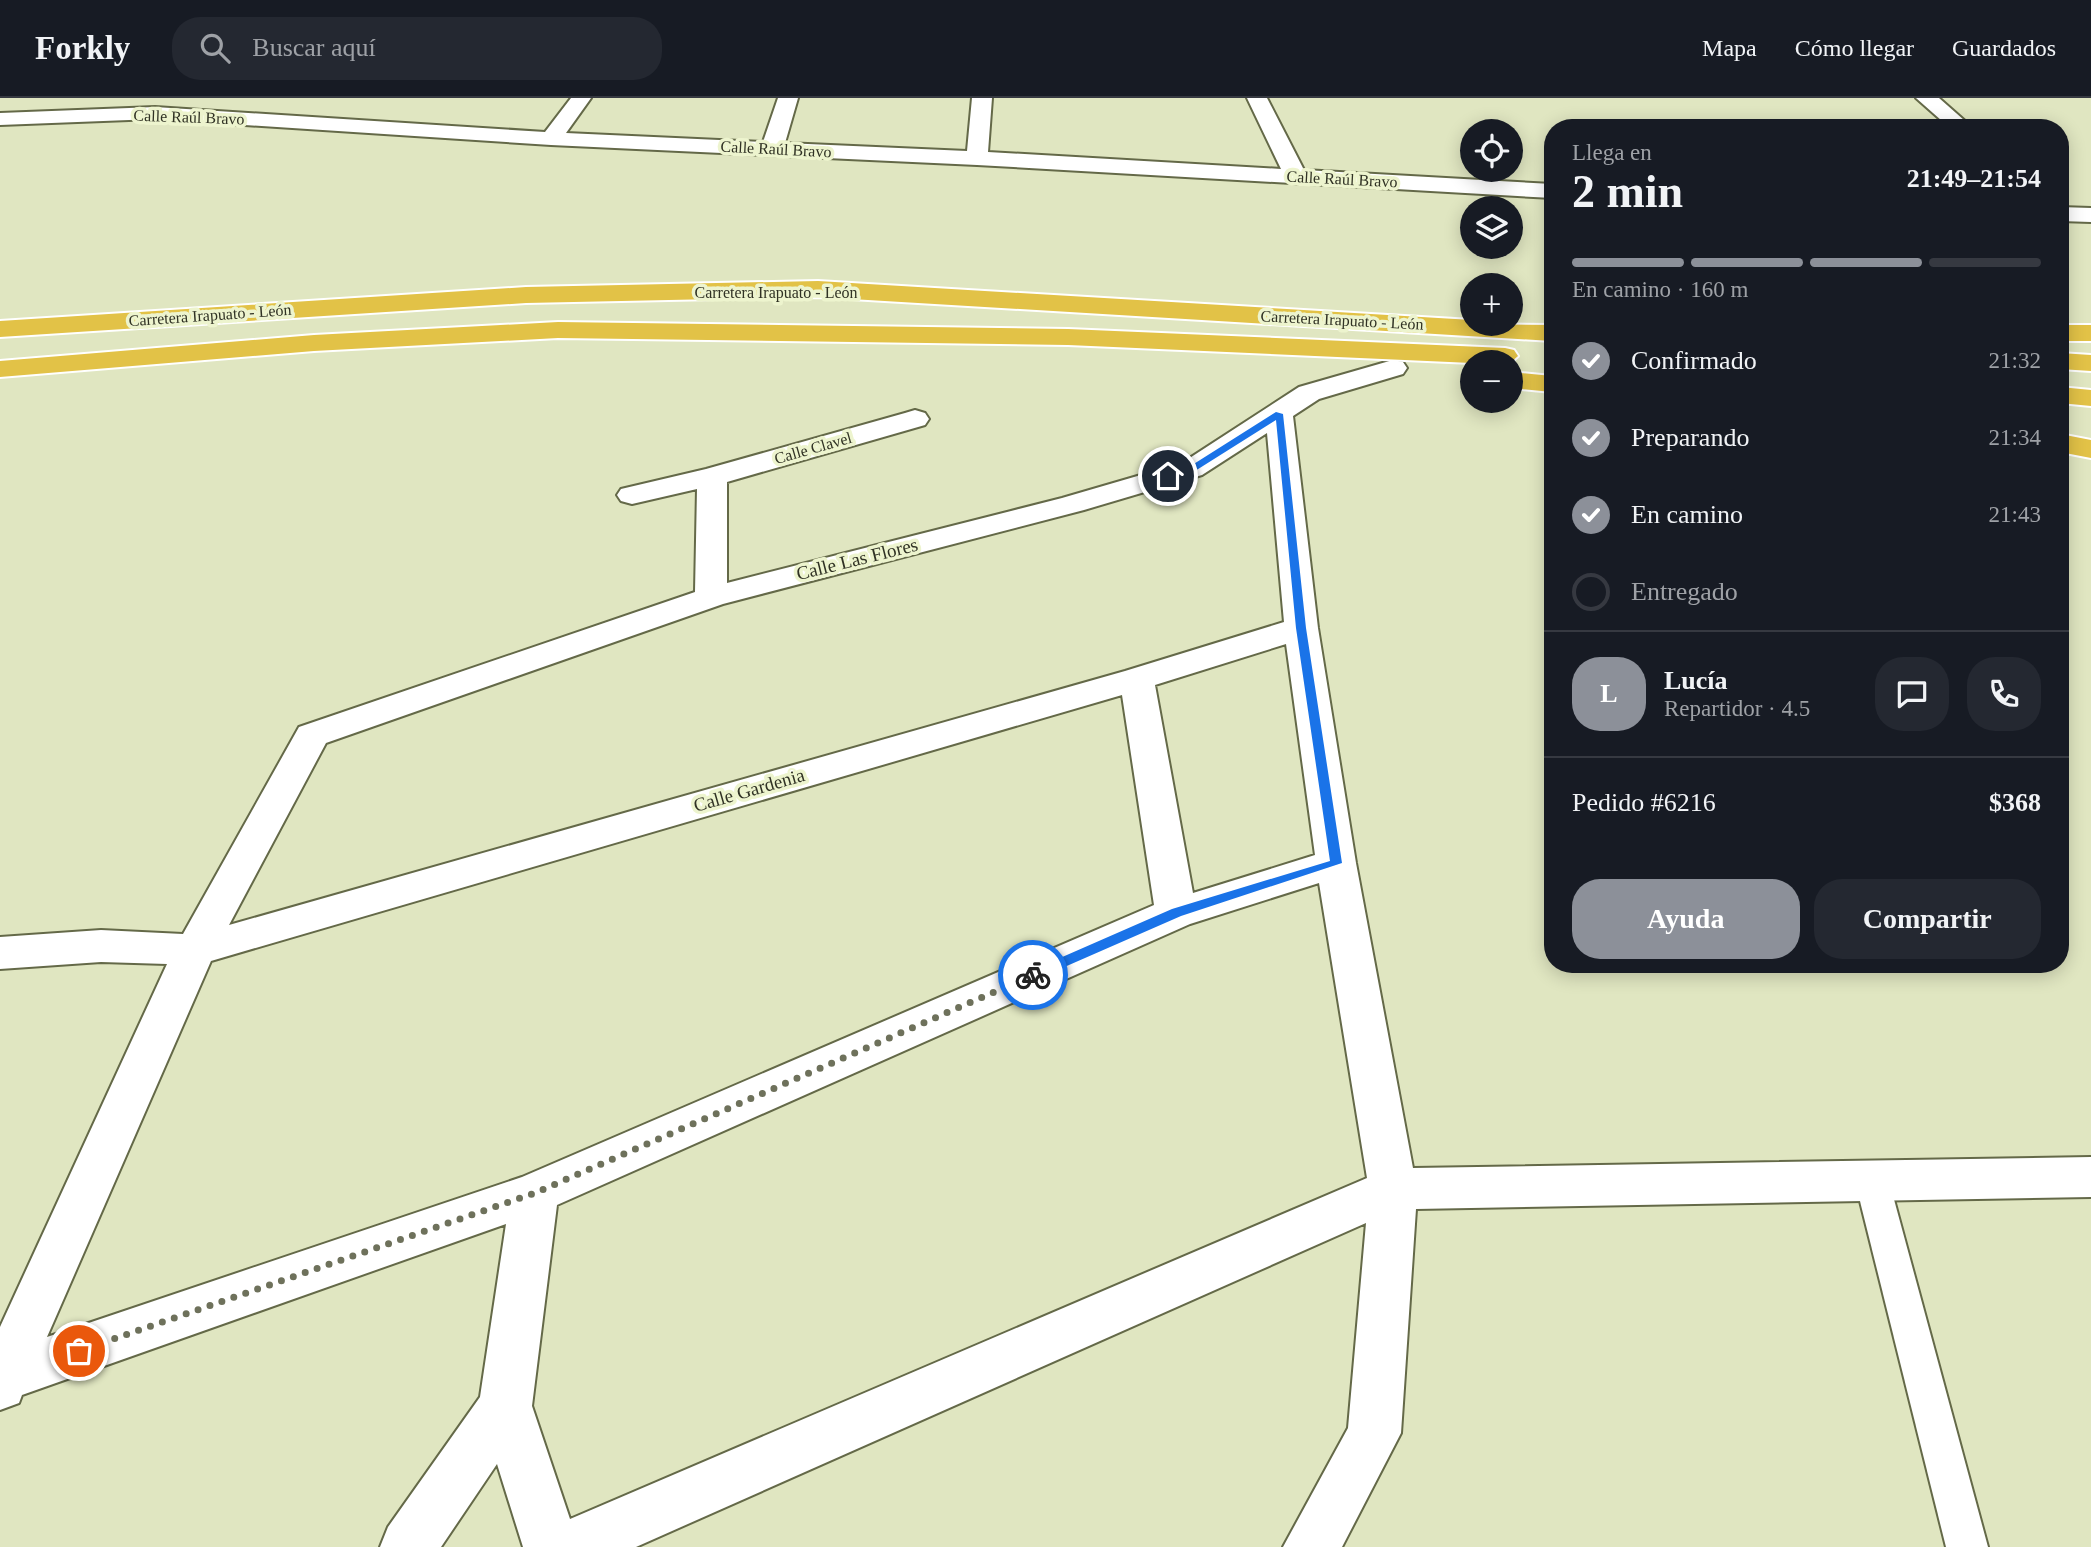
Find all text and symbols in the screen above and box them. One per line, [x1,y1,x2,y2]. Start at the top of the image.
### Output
search box [172,17,662,80]
icon: search [196,29,234,67]
text: Forkly [35,30,130,66]
text: Buscar aquí [252,33,376,62]
text: Mapa [1702,35,1757,61]
text: Cómo llegar [1795,35,1914,61]
text: Guardados [1952,35,2056,61]
street label: Calle Raúl Bravo [133,107,245,127]
map controls [1460,119,1523,413]
button: locate [1460,119,1523,182]
street label: Calle Raúl Bravo [720,138,832,160]
text: Llega en [1572,140,1652,165]
text: 21:49–21:54 [1907,164,2041,193]
text: 2 min [1572,166,1683,217]
street label: Calle Raúl Bravo [1286,168,1398,190]
button: layers [1460,196,1523,259]
button: + [1460,273,1523,336]
text: En camino · 160 m [1572,277,1748,302]
street label: Carretera Irapuato - León [694,284,858,302]
street label: Carretera Irapuato - León [128,301,292,330]
street label: Carretera Irapuato - León [1260,307,1424,334]
icon: check [1572,342,1610,380]
text: Confirmado [1631,346,1757,375]
text: 21:32 [1989,348,2041,373]
button: − [1460,350,1523,413]
icon: check [1572,419,1610,457]
text: Preparando [1631,423,1749,452]
text: 21:34 [1989,425,2041,450]
street label: Calle Clavel [772,429,854,467]
pin [1138,446,1198,506]
icon: home [1149,457,1187,495]
icon: check [1572,496,1610,534]
text: En camino [1631,500,1743,529]
text: 21:43 [1989,502,2041,527]
street label: Calle Las Flores [794,534,920,584]
text: Entregado [1631,577,1738,606]
button: chat [1875,657,1949,731]
button: phone [1967,657,2041,731]
text: Lucía [1664,666,1728,695]
text: L [1600,679,1618,708]
text: Repartidor · 4.5 [1664,696,1810,721]
street label: Calle Gardenia [691,764,807,816]
text: Pedido #6216 [1572,788,1716,817]
text: $368 [1989,788,2041,817]
button: Ayuda [1572,879,1800,959]
button: Compartir [1814,879,2041,959]
courier [998,940,1068,1010]
icon: bike [1014,956,1052,994]
pin [49,1321,109,1381]
icon: bag [60,1332,98,1370]

